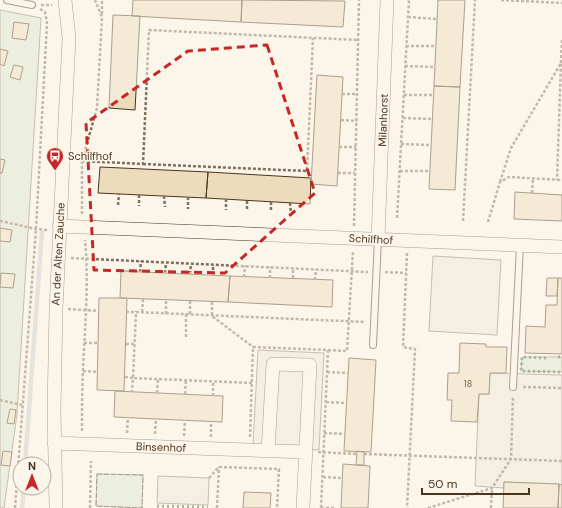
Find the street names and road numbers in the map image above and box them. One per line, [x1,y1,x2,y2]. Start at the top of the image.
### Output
street label: Milanhorst [375,93,391,147]
street label: An der Alten Zauche [48,202,68,306]
street label: Schilfhof [348,231,394,247]
street label: Binsenhof [136,439,187,455]

